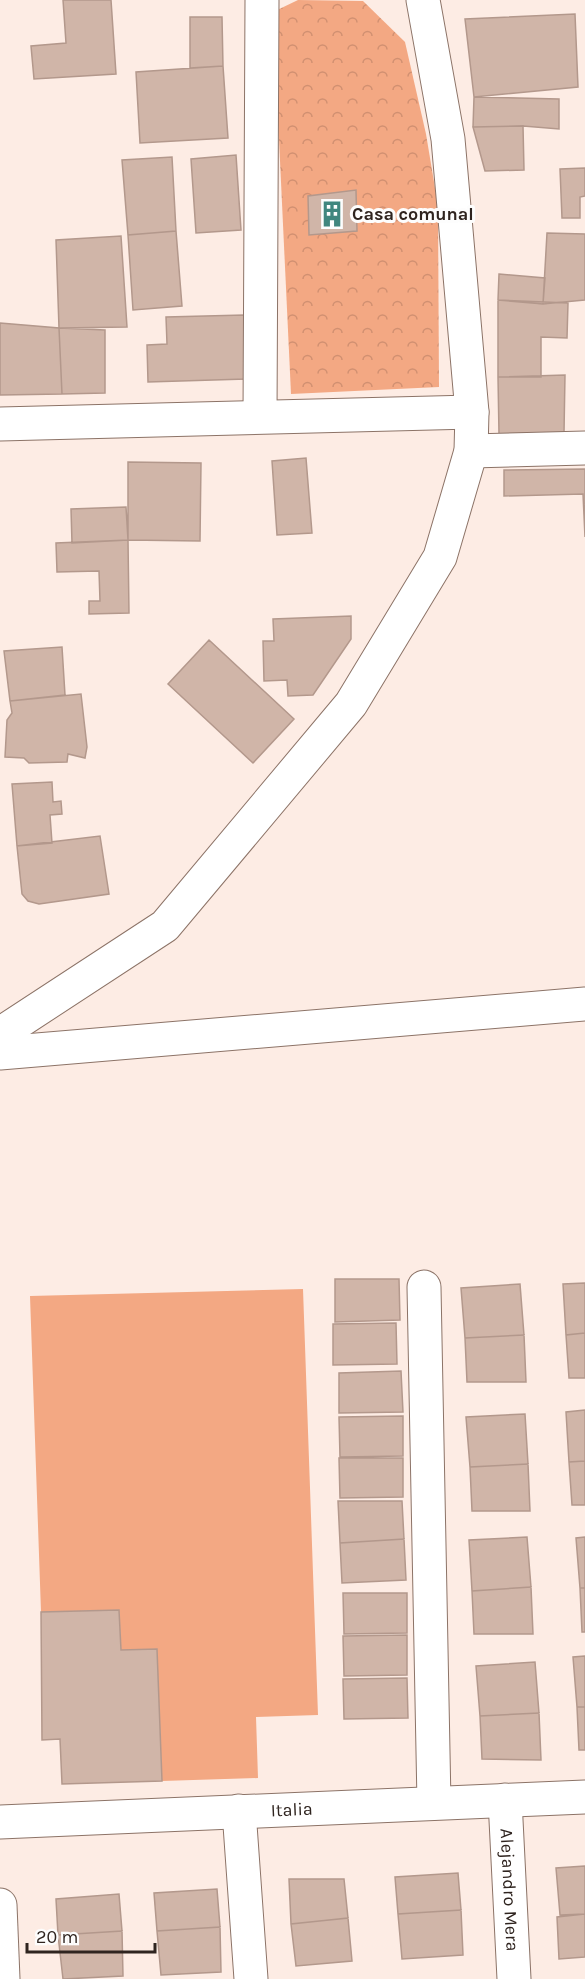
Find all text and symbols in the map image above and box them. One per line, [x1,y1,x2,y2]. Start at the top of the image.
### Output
building icon: Casa comunal [317,199,347,229]
place label: Casa comunal [352,203,474,225]
street label: Italia [270,1798,313,1821]
street label: Alejandro Mera [495,1828,524,1952]
scale bar [27,1916,154,1954]
text: 20 m [36,1926,78,1948]

